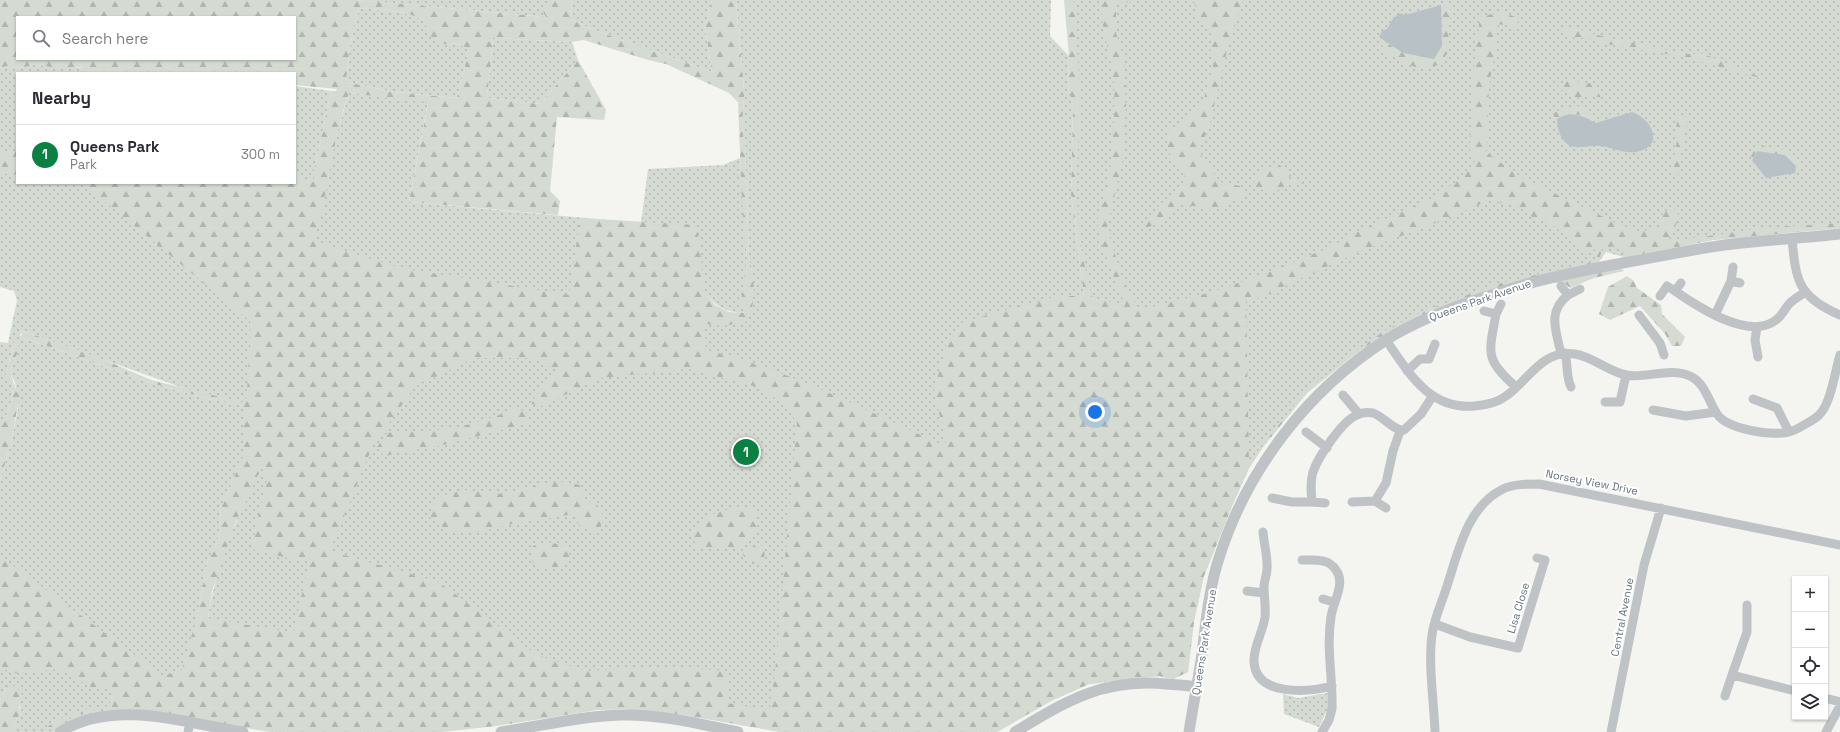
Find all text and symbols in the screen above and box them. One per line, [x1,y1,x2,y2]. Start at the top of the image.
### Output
search box [16,16,296,60]
icon: search [30,27,52,49]
text: Search here [62,29,148,48]
text: Nearby [32,87,91,109]
text: Queens Park [70,137,160,156]
text: 1 [42,146,48,163]
text: 300 m [241,146,280,163]
text: Park [70,156,97,173]
street label: Queens Park Avenue [1427,276,1533,324]
your location [1085,402,1105,422]
pin: 1 [733,437,759,467]
street label: Norsey View Drive [1545,466,1639,498]
map controls [1792,576,1828,720]
button: + [1792,576,1828,612]
street label: Central Avenue [1608,577,1636,657]
street label: Lisa Close [1504,581,1532,635]
street label: Queens Park Avenue [1189,588,1219,696]
button: − [1792,612,1828,648]
button: locate [1792,648,1828,684]
button: layers [1792,684,1828,720]

